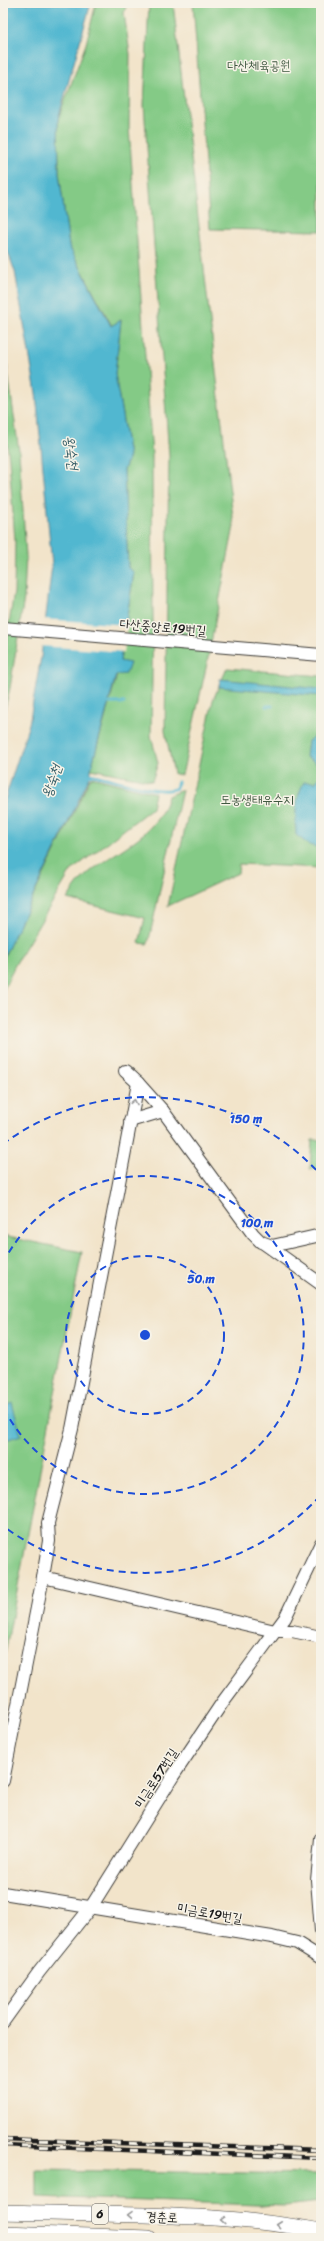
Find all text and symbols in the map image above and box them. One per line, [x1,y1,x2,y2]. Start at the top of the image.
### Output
park label: 다산체육공원 [228,54,290,77]
water label: 왕숙천 [56,435,86,473]
street label: 다산중앙로19번길 [119,612,207,642]
water label: 왕숙천 [35,759,70,801]
park label: 도농생태유수지 [220,788,294,811]
one-way arrow [130,1099,138,1105]
text: 150 m [230,1108,263,1130]
text: 100 m [241,1212,274,1234]
text: 50 m [187,1268,215,1290]
centre of rings [138,1328,152,1342]
street label: 미금로57번길 [128,1743,184,1813]
street label: 미금로19번길 [176,1896,244,1930]
road number: 6 [92,2204,108,2224]
street label: 경춘로 [146,2205,178,2229]
one-way arrow [127,2211,133,2219]
one-way arrow [220,2216,226,2225]
one-way arrow [276,2221,283,2230]

